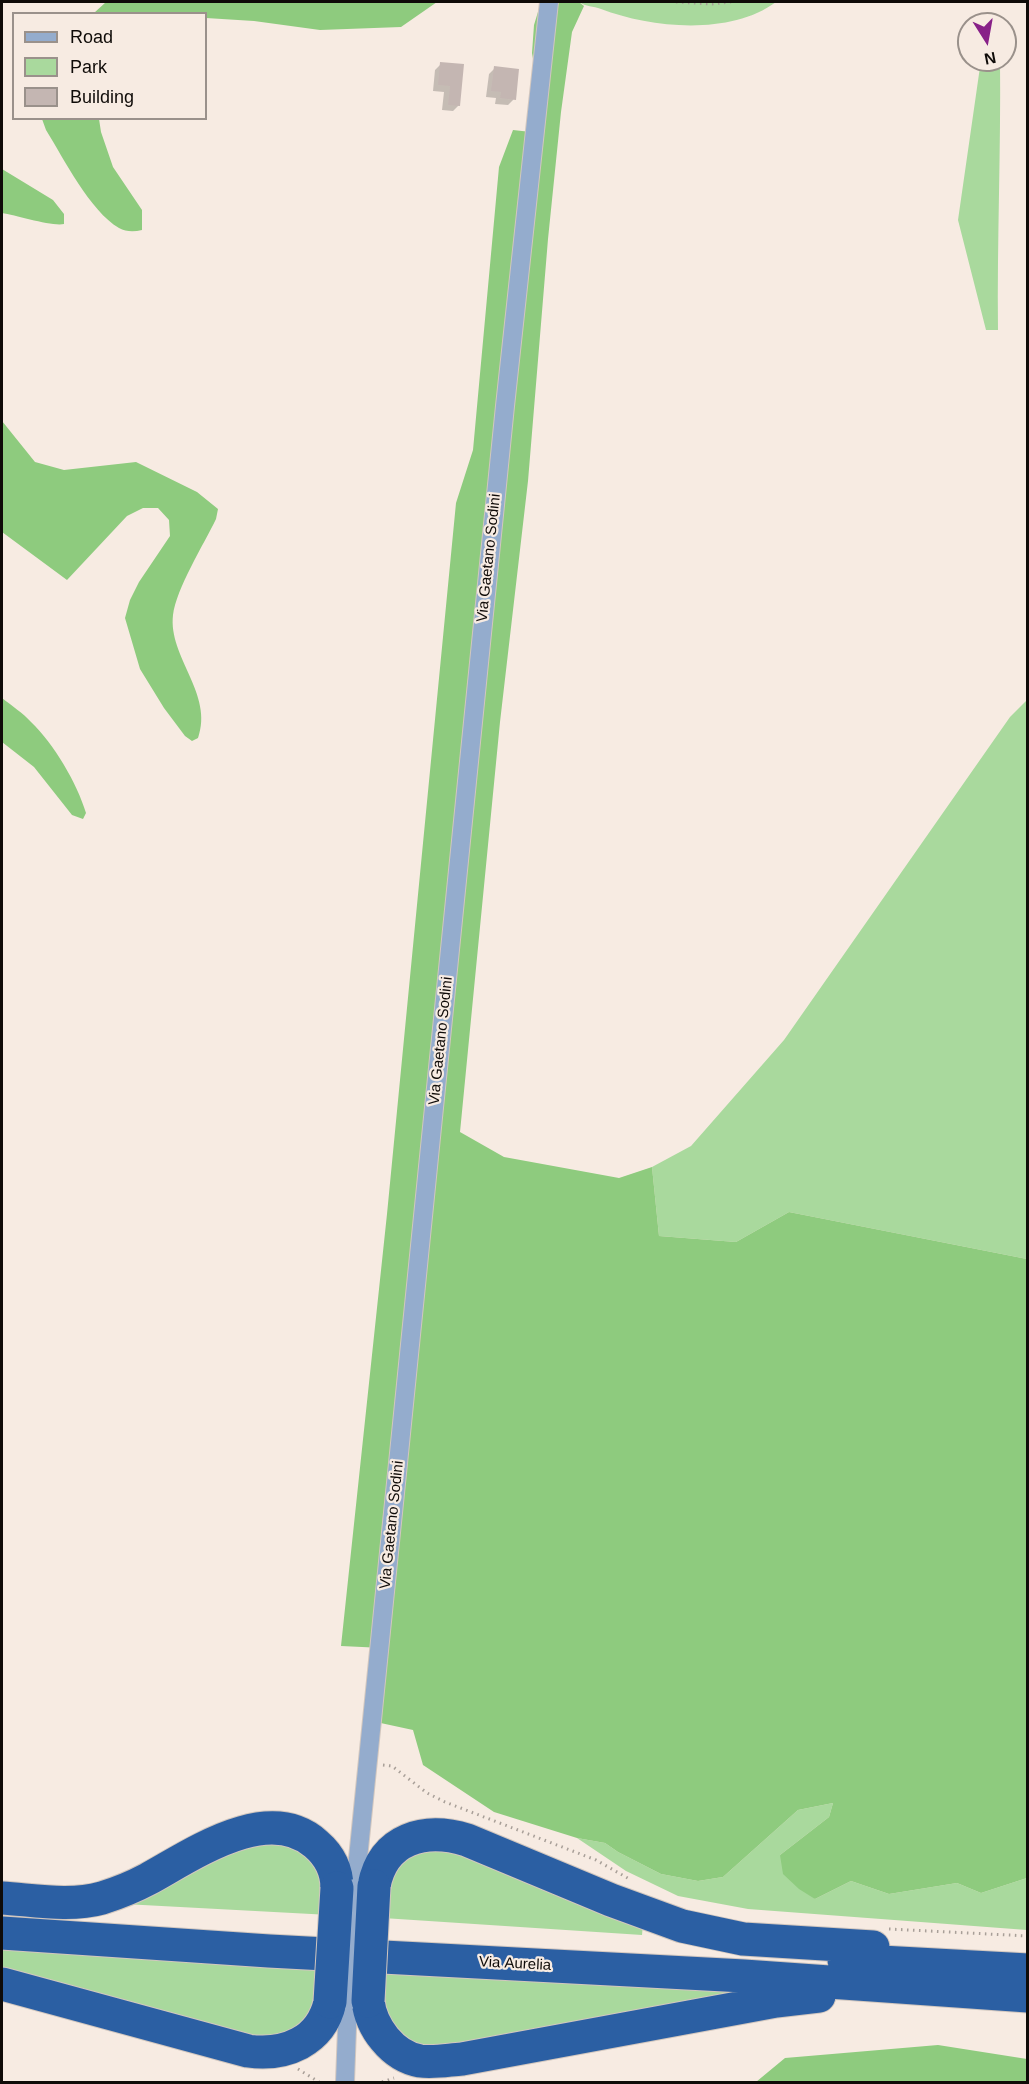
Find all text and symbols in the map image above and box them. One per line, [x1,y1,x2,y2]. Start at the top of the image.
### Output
legend [12,12,207,120]
north arrow [957,12,1017,72]
text: Road [70,27,113,47]
text: N [983,49,997,68]
text: Park [70,57,107,77]
text: Building [70,87,134,107]
street label: Via Gaetano Sodini [473,493,505,623]
street label: Via Gaetano Sodini [425,976,457,1106]
street label: Via Gaetano Sodini [376,1460,408,1590]
street label: Via Aurelia [478,1953,552,1975]

